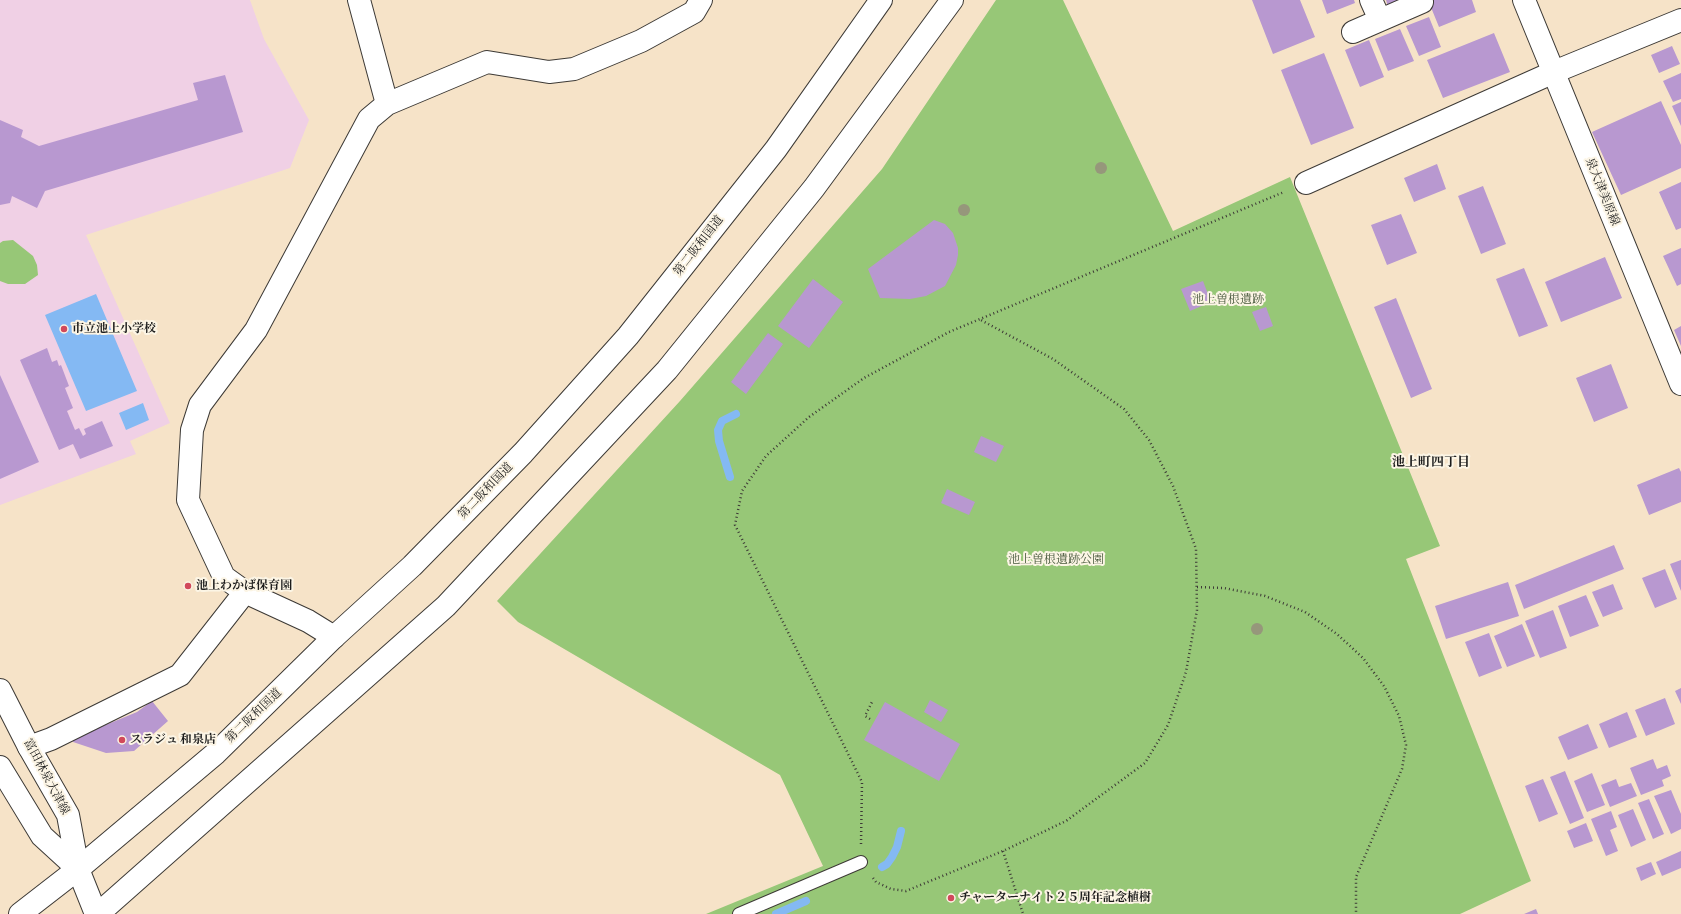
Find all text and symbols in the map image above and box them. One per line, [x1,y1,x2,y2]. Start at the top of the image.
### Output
street label: 泉大津美原線 [1582,156,1622,228]
street label: 第二阪和国道 [671,213,727,279]
park label: 池上曽根遺跡 [1192,293,1264,307]
place label: 市立池上小学校 [72,322,156,336]
marker: 市立池上小学校 [59,324,69,334]
district label: 池上町四丁目 [1392,455,1470,471]
street label: 第二阪和国道 [456,460,516,522]
park label: 池上曽根遺跡公園 [1008,553,1104,567]
place label: 池上わかば保育園 [196,579,292,593]
marker: 池上わかば保育園 [183,581,193,591]
street label: 第二阪和国道 [223,686,285,746]
place label: スラジュ 和泉店 [130,733,216,747]
marker: スラジュ 和泉店 [117,735,127,745]
street label: 富田林泉大津線 [20,737,72,817]
place label: チャーターナイト２５周年記念植樹 [959,891,1151,905]
marker: チャーターナイト２５周年記念植樹 [946,893,956,903]

